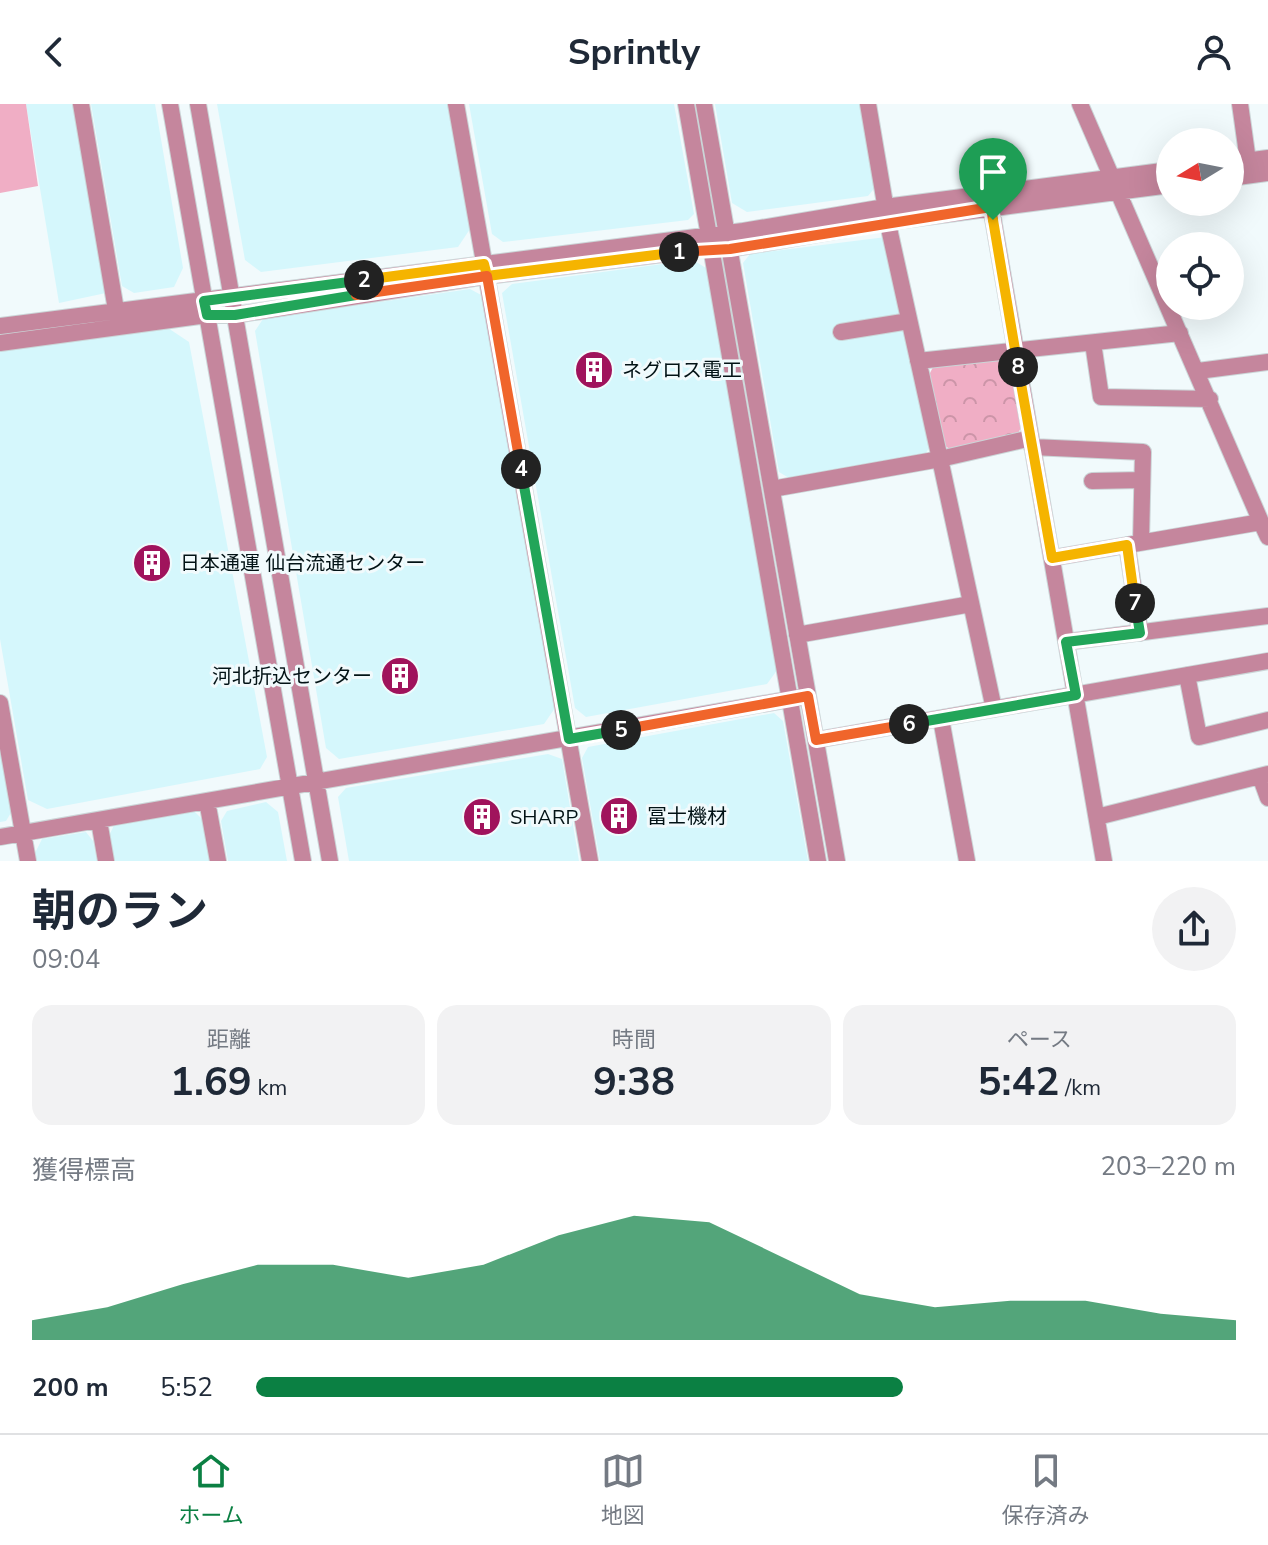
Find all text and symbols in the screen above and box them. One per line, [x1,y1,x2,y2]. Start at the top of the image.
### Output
text: Sprintly [568,28,700,77]
icon: back [32,30,76,74]
icon: person [1192,30,1236,74]
north arrow [1156,128,1244,216]
map controls [1156,128,1244,320]
pin [959,138,1027,220]
icon: arrive [971,150,1015,194]
pin: 1 [659,232,699,272]
button: locate [1156,232,1244,320]
text: 1 [672,237,686,267]
pin: 2 [344,260,384,300]
text: 2 [357,265,371,295]
pin: 8 [998,347,1038,387]
building icon: ネグロス電工 [573,349,615,391]
text: 8 [1011,352,1025,382]
place label: ネグロス電工 [622,357,742,384]
pin: 4 [501,449,541,489]
text: 4 [514,454,528,484]
building icon: 日本通運 仙台流通センター [131,542,173,584]
place label: 日本通運 仙台流通センター [180,550,425,577]
pin: 7 [1115,583,1155,623]
text: 7 [1128,588,1142,618]
building icon: 河北折込センター [379,655,421,697]
place label: 河北折込センター [212,663,372,690]
pin: 6 [889,704,929,744]
text: 6 [902,709,916,739]
pin: 5 [601,710,641,750]
text: 5 [614,715,628,745]
building icon: 冨士機材 [598,795,640,837]
building icon: SHARP [461,796,503,838]
place label: 冨士機材 [647,803,727,830]
place label: SHARP [510,804,578,831]
text: 朝のラン [32,882,208,942]
button: share [1152,887,1236,971]
text: 09:04 [32,942,100,977]
text: 距離 [207,1025,251,1055]
text: 時間 [612,1025,656,1055]
text: ペース [1007,1025,1072,1055]
text: 1.69 [170,1055,252,1109]
text: 9:38 [593,1055,675,1109]
text: 5:42 [978,1055,1059,1109]
text: km [252,1073,287,1103]
text: /km [1059,1073,1101,1103]
text: 203–220 m [1100,1149,1236,1184]
text: 獲得標高 [32,1153,136,1188]
text: 200 m [32,1370,109,1405]
text: 5:52 [160,1370,213,1405]
tab: ホーム [178,1449,244,1531]
tab: 地図 [601,1449,645,1531]
tab: 保存済み [1002,1449,1090,1531]

